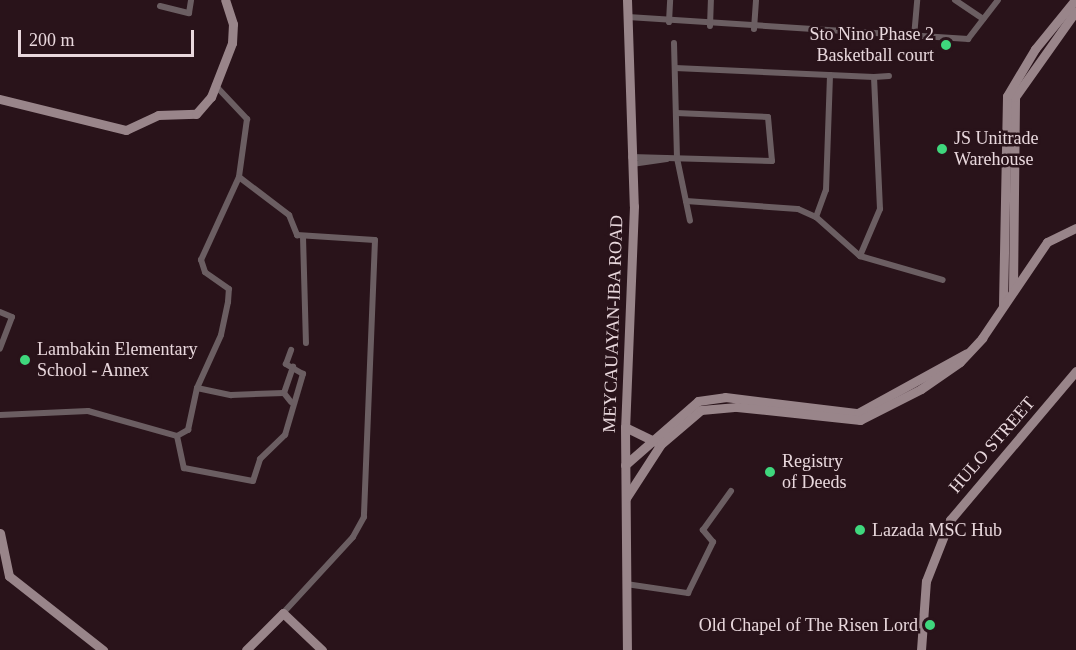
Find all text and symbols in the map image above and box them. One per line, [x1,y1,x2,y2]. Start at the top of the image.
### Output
scale bar [21,18,196,56]
place label: Sto Nino Phase 2 Basketball court [809,24,934,66]
text: 200 m [29,30,75,50]
marker: Sto Nino Phase 2 Basketball court [939,38,953,52]
place label: JS Unitrade Warehouse [954,128,1038,170]
marker: JS Unitrade Warehouse [935,142,949,156]
street label: MEYCAUAYAN-IBA ROAD [598,214,628,434]
place label: Lambakin Elementary School - Annex [37,339,197,382]
marker: Lambakin Elementary School - Annex [18,353,32,367]
street label: HULO STREET [944,392,1040,498]
place label: Registry of Deeds [782,451,846,494]
marker: Registry of Deeds [763,465,777,479]
place label: Lazada MSC Hub [872,519,1002,541]
marker: Lazada MSC Hub [853,523,867,537]
place label: Old Chapel of The Risen Lord [699,614,918,636]
marker: Old Chapel of The Risen Lord [923,618,937,632]

